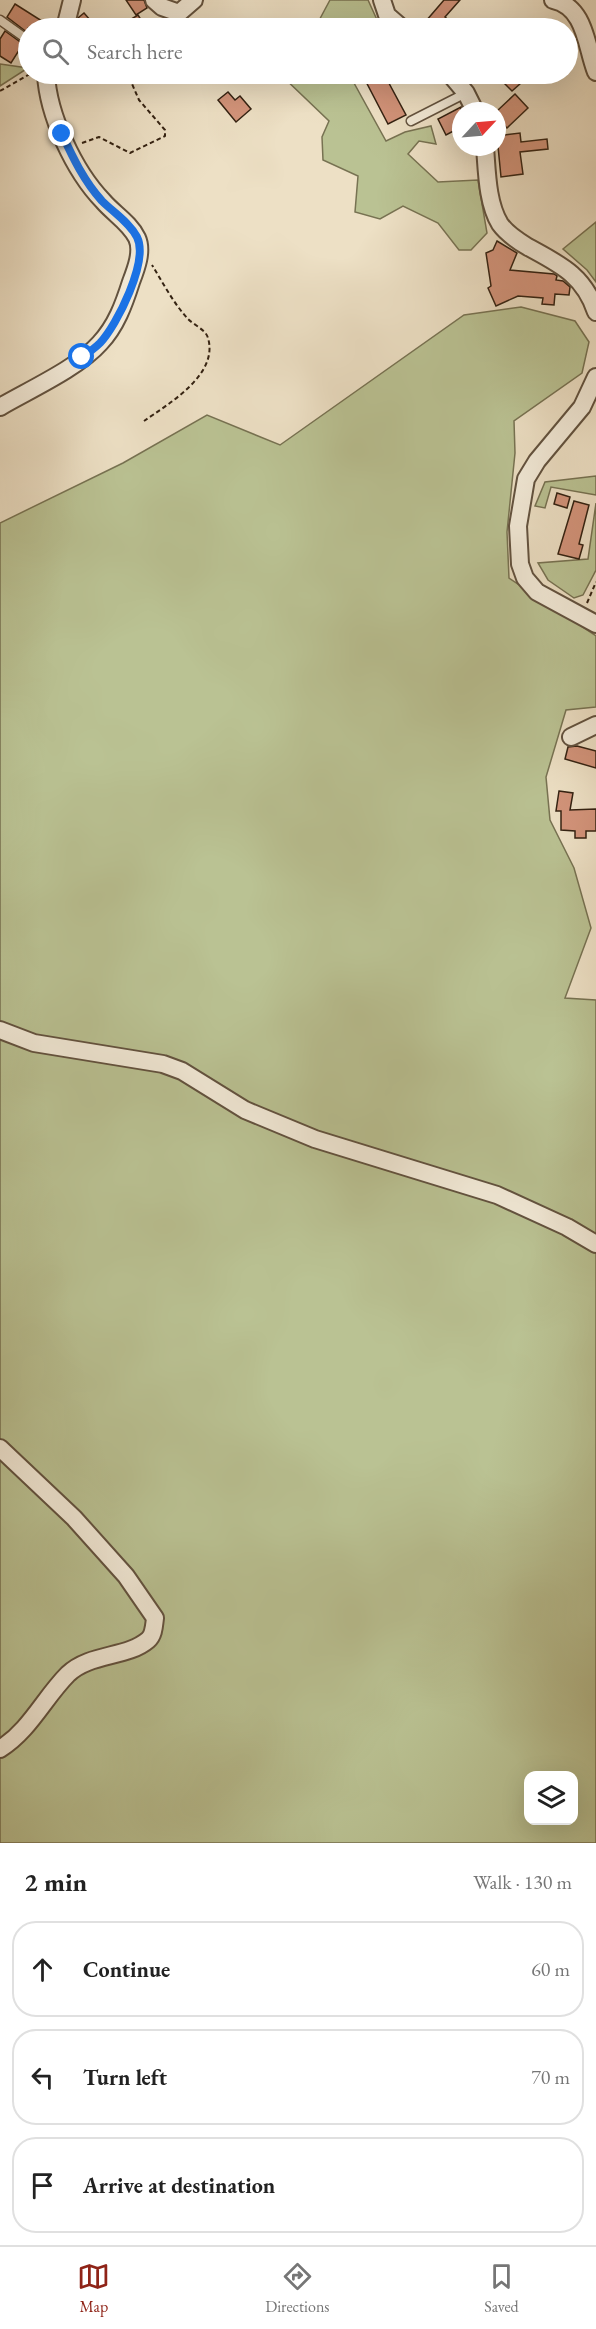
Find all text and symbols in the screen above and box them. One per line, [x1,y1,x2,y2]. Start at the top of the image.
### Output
search box [18,18,578,84]
icon: search [39,35,72,68]
text: Search here [87,37,182,66]
north arrow [452,102,506,156]
route end [48,120,74,146]
route start [68,343,94,369]
map controls [524,1771,578,1825]
button: layers [524,1771,578,1825]
text: 2 min [24,1865,87,1899]
text: Walk · 130 m [473,1869,572,1895]
icon: ahead [26,1953,59,1986]
text: Continue [83,1955,170,1984]
text: 60 m [531,1956,570,1982]
icon: left [26,2061,59,2094]
text: Turn left [83,2063,167,2092]
text: 70 m [531,2064,570,2090]
icon: arrive [26,2169,59,2202]
text: Arrive at destination [83,2171,275,2200]
tab: Map [77,2260,110,2317]
tab: Directions [265,2260,330,2317]
tab: Saved [484,2260,519,2317]

